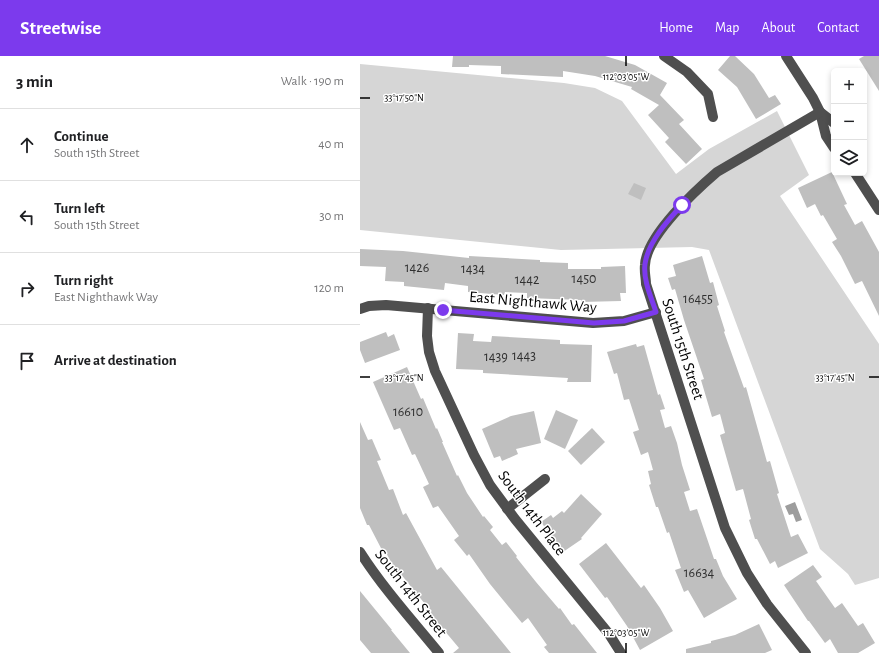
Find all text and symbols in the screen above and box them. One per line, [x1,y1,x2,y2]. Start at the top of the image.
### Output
text: Streetwise [20,19,101,38]
text: Home [659,21,693,35]
text: Map [715,21,739,35]
text: About [761,21,795,35]
text: Contact [817,21,859,35]
map controls [831,68,867,176]
button: + [831,68,867,104]
text: 112°03'05"W [603,72,649,82]
text: 3 min [16,73,53,90]
text: Walk · 190 m [281,75,344,88]
text: 33°17'50"N [384,93,424,103]
button: − [831,104,867,140]
text: Continue [54,129,109,144]
icon: ahead [16,134,38,156]
text: 40 m [318,138,344,151]
button: layers [831,140,867,176]
text: South 15th Street [54,147,140,160]
route start [673,196,691,214]
text: Turn left [54,201,105,216]
icon: left [16,206,38,228]
text: 30 m [319,210,344,223]
text: South 15th Street [54,219,140,232]
house number: 1426 [405,261,429,275]
house number: 1434 [461,262,485,276]
house number: 1450 [572,272,596,286]
text: Turn right [54,273,113,288]
house number: 1442 [515,273,539,287]
icon: right [16,278,38,300]
text: 120 m [314,282,344,295]
street label: East Nighthawk Way [468,288,598,317]
text: East Nighthawk Way [54,291,158,304]
house number: 16455 [683,292,713,306]
street label: South 15th Street [659,296,707,402]
route end [434,301,452,319]
house number: 1443 [512,349,536,363]
icon: arrive [16,350,38,372]
house number: 1439 [484,350,508,364]
text: Arrive at destination [54,353,177,368]
text: 33°17'45"N [384,373,424,383]
text: 33°17'45"N [815,373,855,383]
house number: 16610 [393,405,423,419]
street label: South 14th Place [495,468,569,558]
street label: South 14th Street [372,546,450,640]
house number: 16634 [684,566,715,580]
text: 112°03'05"W [603,628,649,638]

